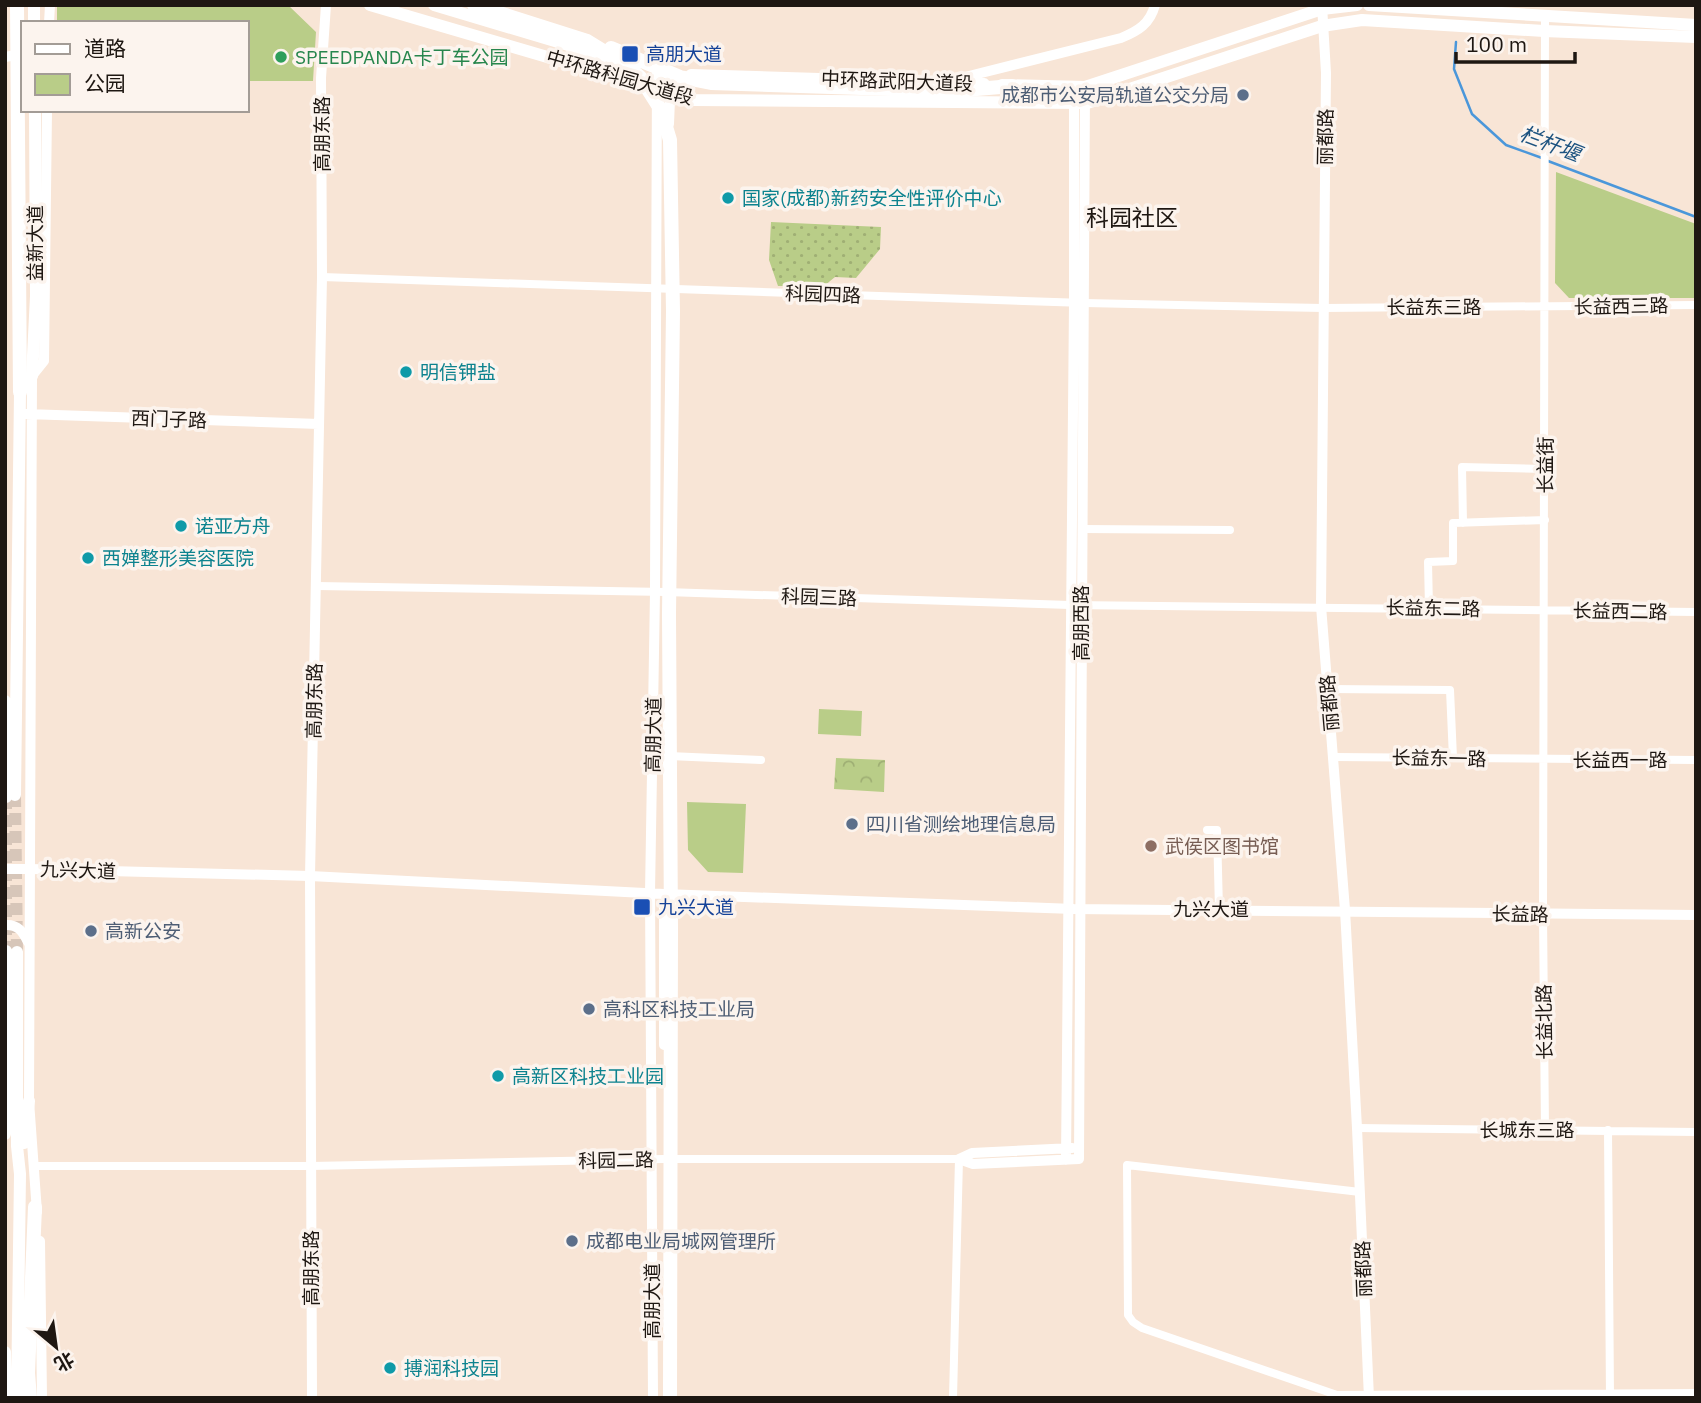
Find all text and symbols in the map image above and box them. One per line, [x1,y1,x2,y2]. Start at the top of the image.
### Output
legend [21,21,248,112]
scale bar [1456,21,1575,65]
text: 100 m [1466,30,1527,58]
text: 道路 [84,34,126,62]
place label: 高朋大道 [646,42,722,66]
marker: 高朋大道 [620,44,640,64]
place label: SPEEDPANDA卡丁车公园 [295,45,508,69]
street label: 中环路科园大道段 [544,45,696,109]
marker: SPEEDPANDA卡丁车公园 [273,49,289,65]
street label: 中环路武阳大道段 [821,66,973,96]
text: 公园 [84,69,126,97]
place label: 成都市公安局轨道公交分局 [1001,83,1229,107]
marker: 成都市公安局轨道公交分局 [1235,87,1251,103]
street label: 高朋东路 [310,96,334,172]
street label: 丽都路 [1313,108,1337,166]
water label: 栏杆堰 [1516,119,1588,169]
place label: 国家(成都)新药安全性评价中心 [742,186,1002,210]
marker: 国家(成都)新药安全性评价中心 [720,190,736,206]
district label: 科园社区 [1086,202,1178,232]
street label: 益新大道 [23,205,47,281]
street label: 科园四路 [785,281,861,307]
street label: 长益西三路 [1573,293,1669,319]
street label: 长益东三路 [1386,295,1482,319]
place label: 明信钾盐 [420,360,496,384]
marker: 明信钾盐 [398,364,414,380]
street label: 西门子路 [131,406,207,432]
street label: 长益街 [1533,436,1557,494]
place label: 诺亚方舟 [195,514,271,538]
marker: 诺亚方舟 [173,518,189,534]
place label: 西婵整形美容医院 [102,546,254,570]
marker: 西婵整形美容医院 [80,550,96,566]
street label: 科园三路 [781,584,857,610]
street label: 高朋西路 [1069,585,1093,661]
street label: 长益东二路 [1385,595,1481,621]
street label: 长益西二路 [1572,598,1668,624]
street label: 高朋东路 [301,663,327,739]
street label: 丽都路 [1315,674,1343,732]
street label: 高朋大道 [640,697,666,773]
street label: 长益东一路 [1391,745,1487,771]
street label: 长益西一路 [1572,748,1668,772]
place label: 四川省测绘地理信息局 [866,812,1056,836]
marker: 四川省测绘地理信息局 [844,816,860,832]
place label: 武侯区图书馆 [1165,834,1279,858]
marker: 武侯区图书馆 [1143,838,1159,854]
street label: 九兴大道 [40,857,116,883]
place label: 九兴大道 [658,895,734,919]
marker: 九兴大道 [632,897,652,917]
street label: 九兴大道 [1173,897,1249,921]
street label: 长益路 [1491,902,1549,926]
place label: 高新公安 [105,919,181,943]
marker: 高新公安 [83,923,99,939]
street label: 长益北路 [1531,984,1557,1060]
place label: 高科区科技工业局 [603,997,755,1021]
marker: 高科区科技工业局 [581,1001,597,1017]
place label: 高新区科技工业园 [512,1064,664,1088]
marker: 高新区科技工业园 [490,1068,506,1084]
street label: 长城东三路 [1479,1118,1575,1142]
street label: 科园二路 [578,1147,654,1173]
place label: 成都电业局城网管理所 [586,1229,776,1253]
street label: 高朋东路 [299,1230,323,1306]
marker: 成都电业局城网管理所 [564,1233,580,1249]
street label: 丽都路 [1350,1240,1376,1298]
street label: 高朋大道 [640,1263,664,1339]
north arrow [21,1312,91,1382]
text: 北 [50,1347,78,1377]
place label: 搏润科技园 [404,1356,499,1380]
marker: 搏润科技园 [382,1360,398,1376]

